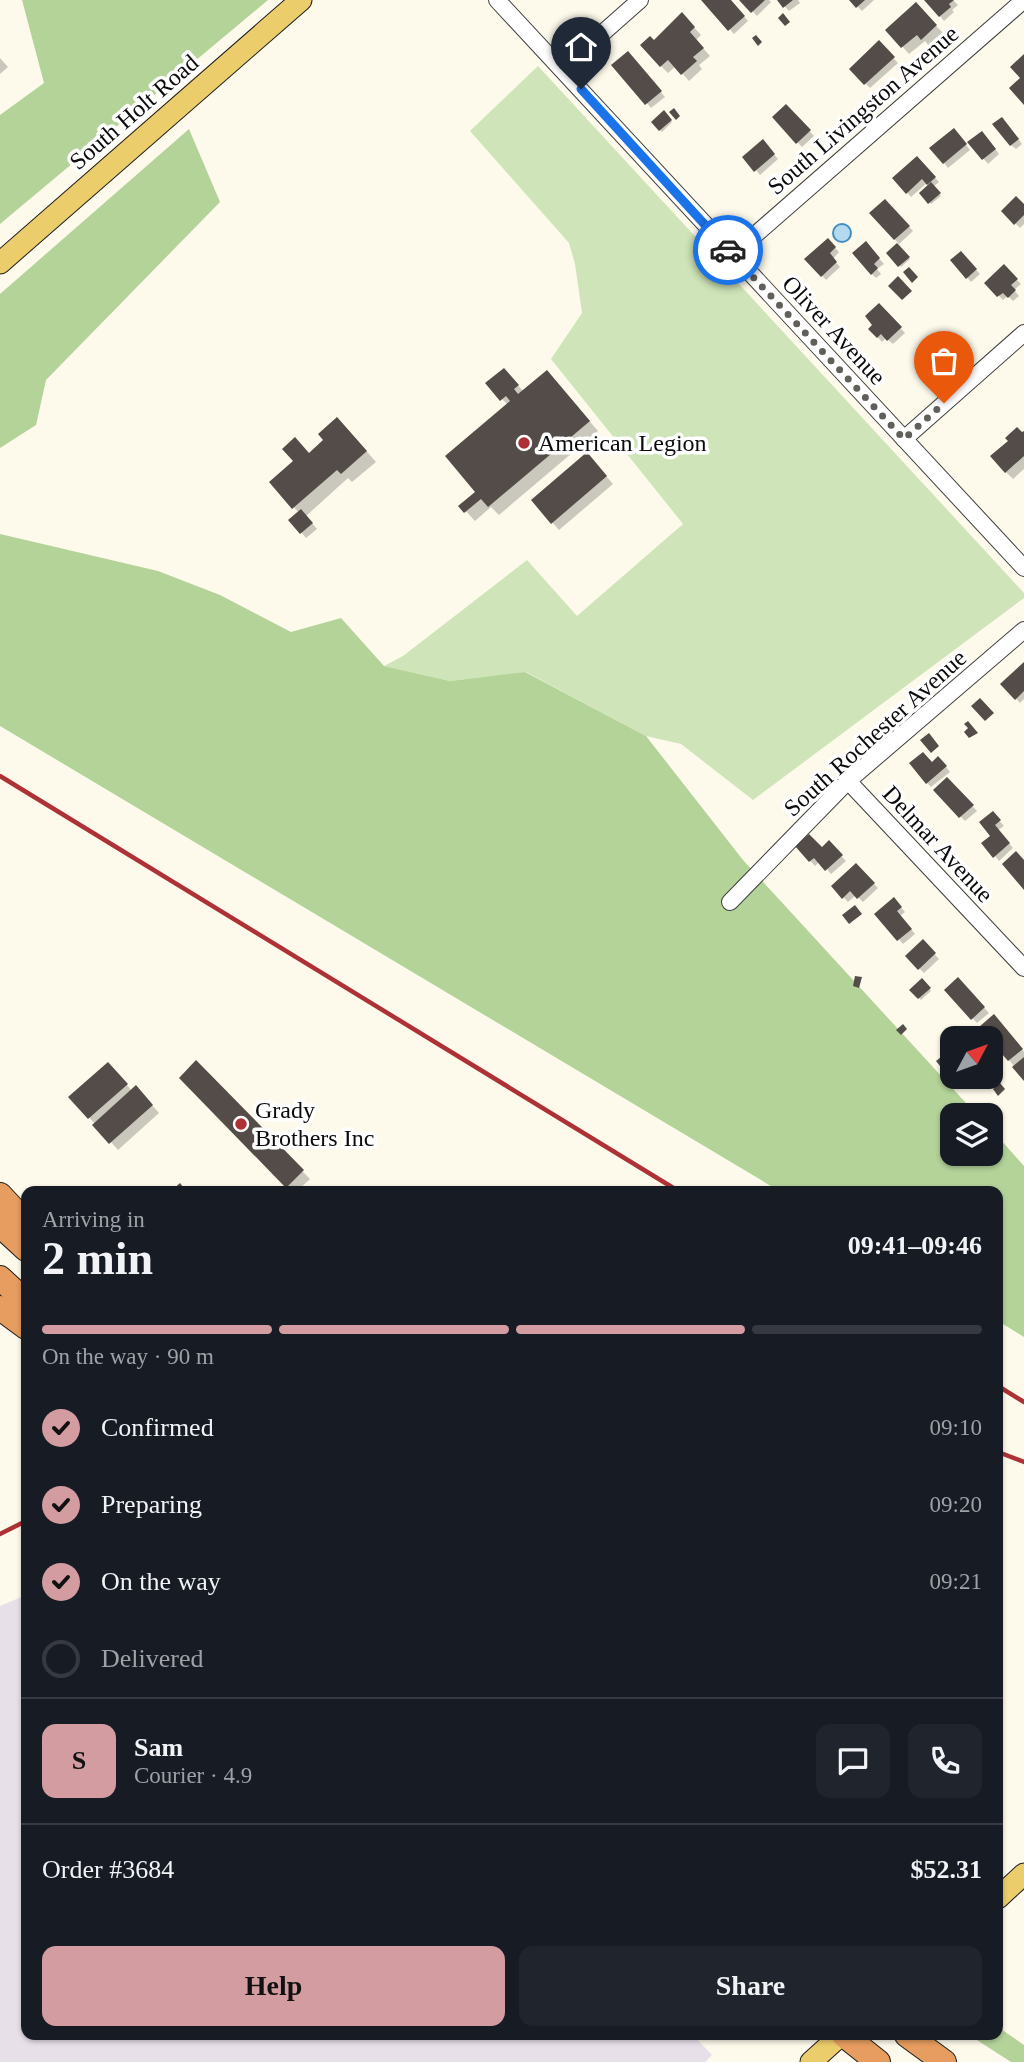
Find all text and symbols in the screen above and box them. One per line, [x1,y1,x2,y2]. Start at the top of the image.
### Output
pin [551,17,611,89]
street label: South Livingston Avenue [763,20,963,200]
icon: home [562,28,600,66]
street label: South Holt Road [65,49,203,175]
courier [693,215,763,285]
icon: car [709,231,747,269]
street label: Oliver Avenue [777,270,891,390]
pin [914,331,974,403]
icon: bag [925,342,963,380]
place label: American Legion [538,430,707,456]
marker: American Legion [516,435,532,451]
street label: South Rochester Avenue [779,645,971,821]
street label: Delmar Avenue [878,780,998,908]
north arrow [940,1026,1003,1088]
map controls [940,1026,1003,1166]
place label: Grady Brothers Inc [255,1097,374,1151]
button: layers [940,1103,1003,1166]
marker: Grady Brothers Inc [233,1116,249,1132]
text: Arriving in [42,1207,145,1232]
text: 09:41–09:46 [848,1231,982,1260]
text: 2 min [42,1233,153,1284]
text: On the way · 90 m [42,1344,214,1369]
icon: check [42,1409,80,1447]
text: Confirmed [101,1413,214,1442]
text: 09:10 [930,1415,982,1440]
icon: check [42,1486,80,1524]
text: Preparing [101,1490,202,1519]
text: 09:20 [930,1492,982,1517]
icon: check [42,1563,80,1601]
text: On the way [101,1567,221,1596]
text: 09:21 [930,1569,982,1594]
text: Delivered [101,1644,204,1673]
button: chat [816,1724,890,1798]
button: phone [908,1724,982,1798]
text: Sam [134,1733,183,1762]
text: S [72,1746,86,1775]
text: Courier · 4.9 [134,1763,252,1788]
text: Order #3684 [42,1855,174,1884]
text: $52.31 [911,1855,982,1884]
button: Help [42,1946,505,2026]
button: Share [519,1946,982,2026]

